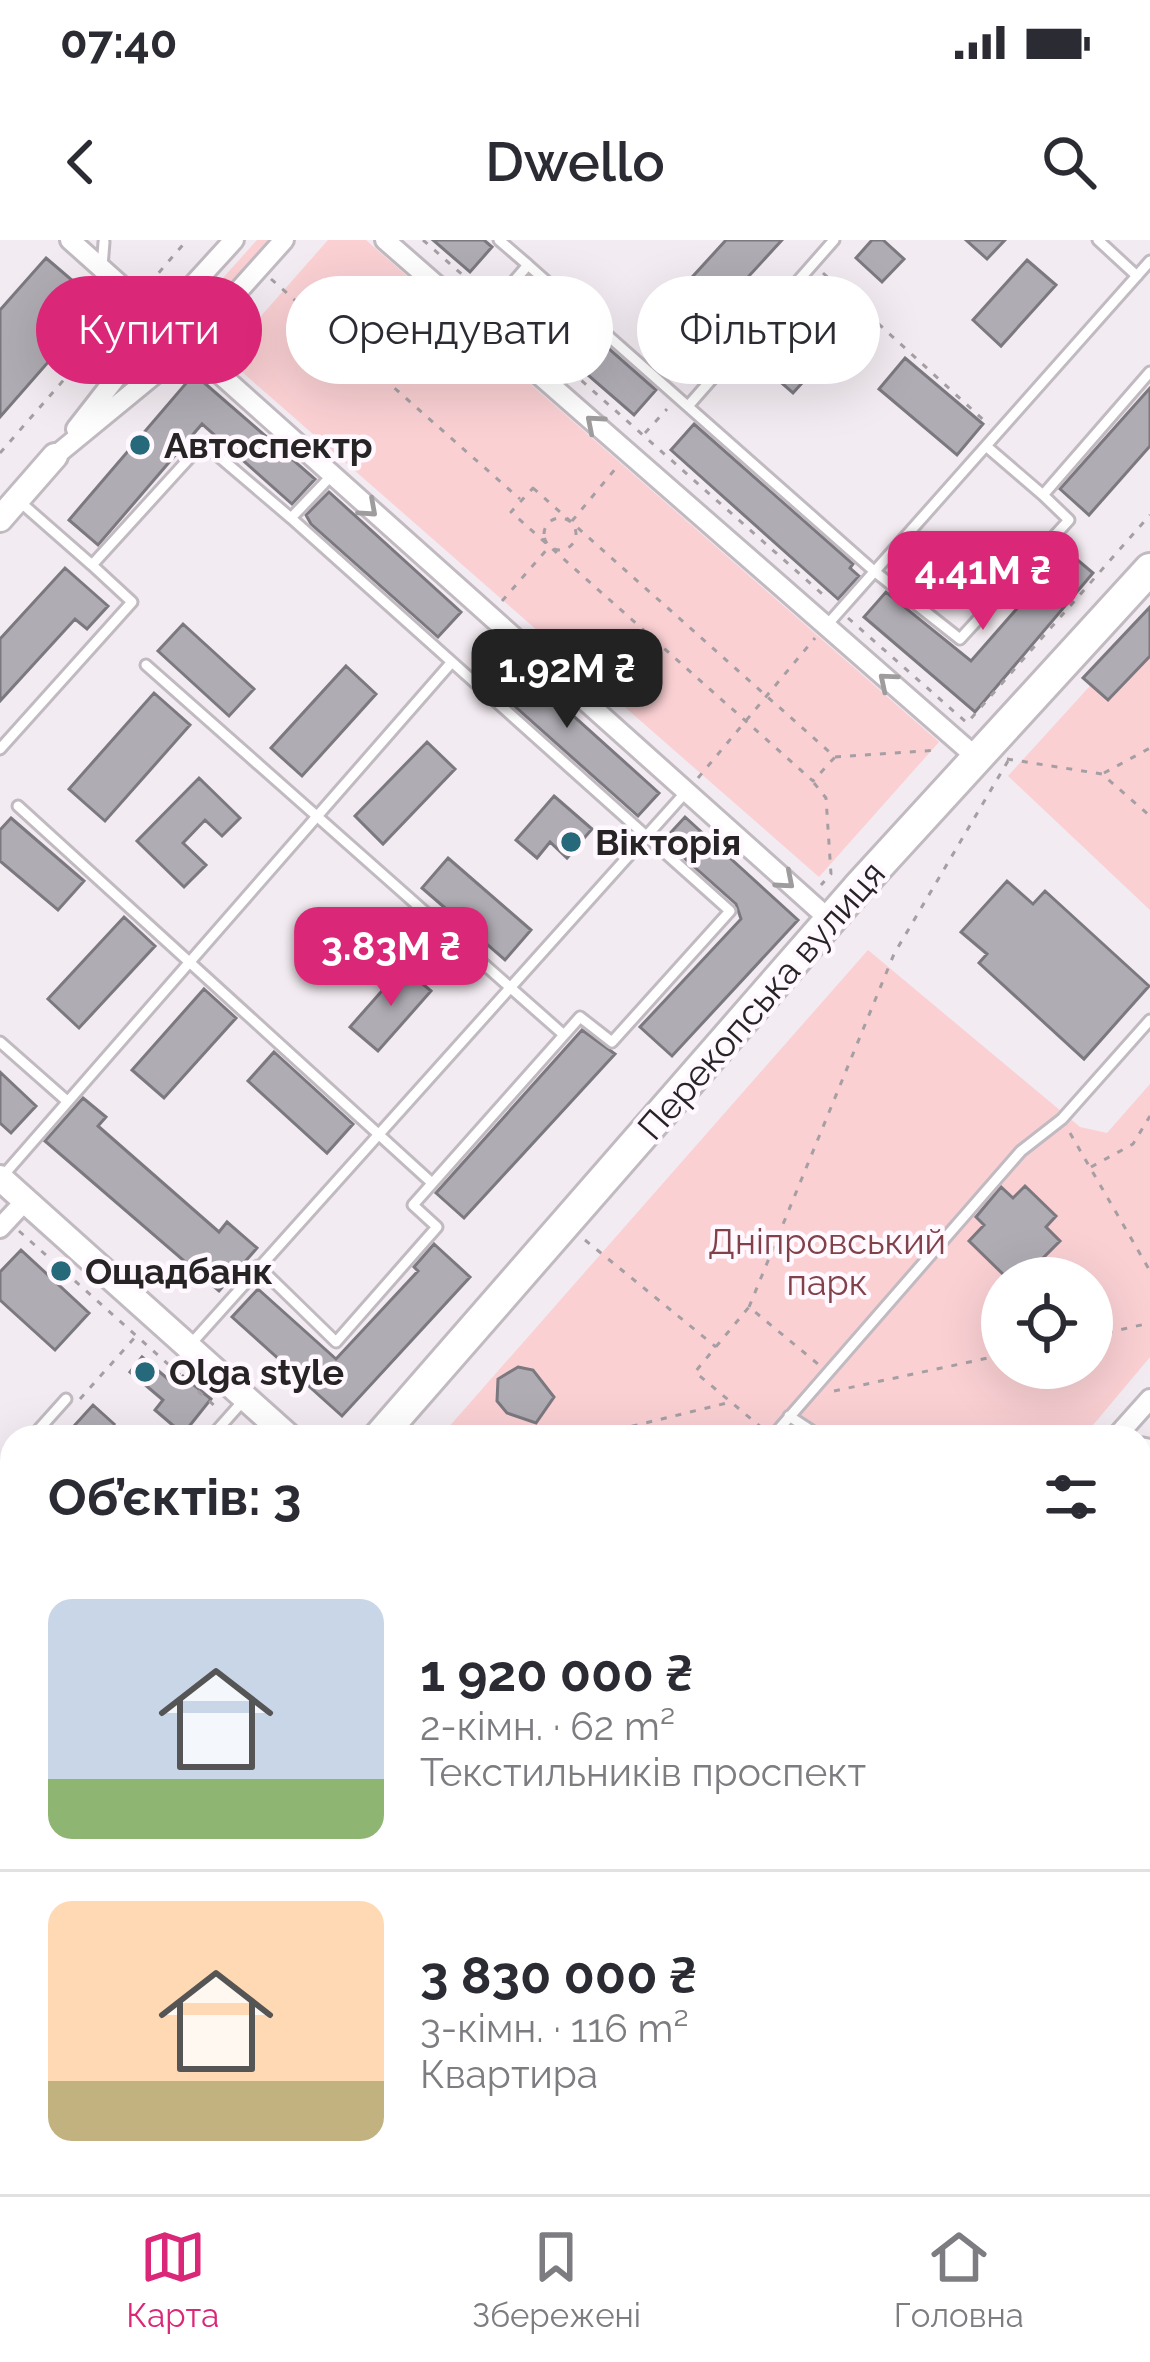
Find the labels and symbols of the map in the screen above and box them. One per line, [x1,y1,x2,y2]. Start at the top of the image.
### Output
one-way arrow [586,416,608,438]
place label: Автоспектр [164,424,373,466]
marker: Автоспектр [127,432,153,458]
one-way arrow [356,495,377,516]
pin: 4.41M ₴ [872,531,1094,633]
pin: 1.92M ₴ [456,629,678,731]
one-way arrow [879,673,901,695]
place label: Вікторія [595,821,741,863]
marker: Вікторія [558,829,584,855]
street label: Перекопська вулиця [629,852,893,1148]
one-way arrow [772,867,793,888]
pin: 3.83M ₴ [280,907,502,1009]
park label: Дніпровський парк [708,1220,946,1303]
place label: Ощадбанк [85,1250,273,1292]
marker: Ощадбанк [48,1258,74,1284]
place label: Olga style [169,1351,344,1393]
marker: Olga style [132,1359,158,1385]

